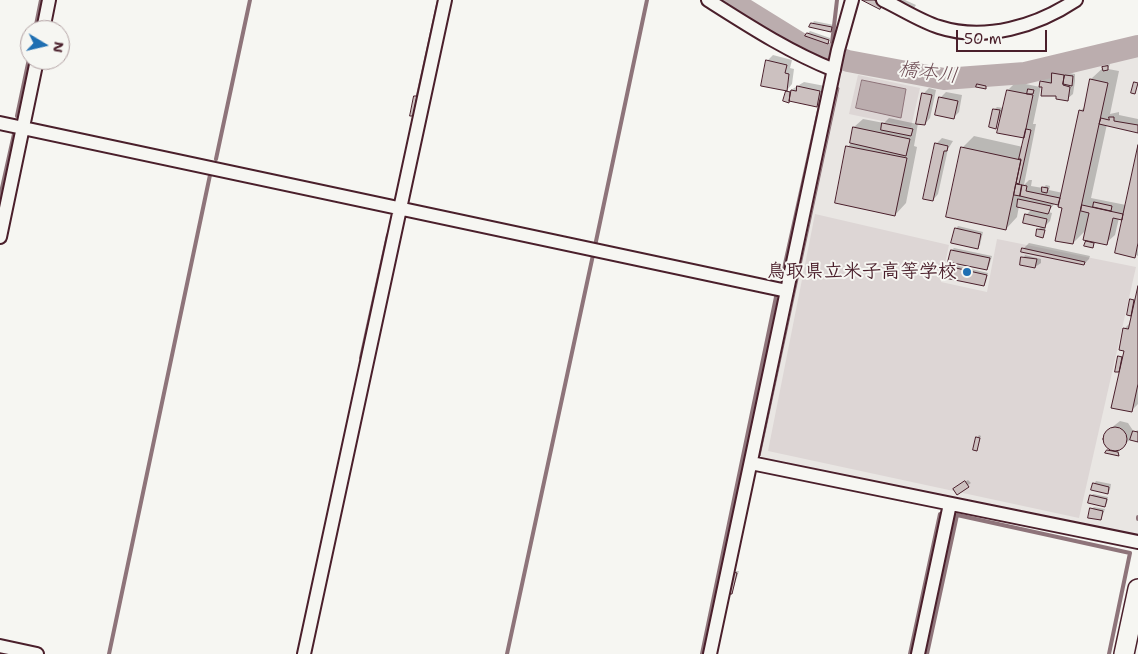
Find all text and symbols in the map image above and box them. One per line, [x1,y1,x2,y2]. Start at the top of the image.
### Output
north arrow [20,20,70,70]
scale bar [958,20,1049,52]
text: 50 m [964,29,1002,49]
text: N [49,40,69,54]
water label: 橋本川 [897,57,959,89]
place label: 鳥取県立米子高等学校 [767,261,957,283]
marker: 鳥取県立米子高等学校 [961,266,973,278]

